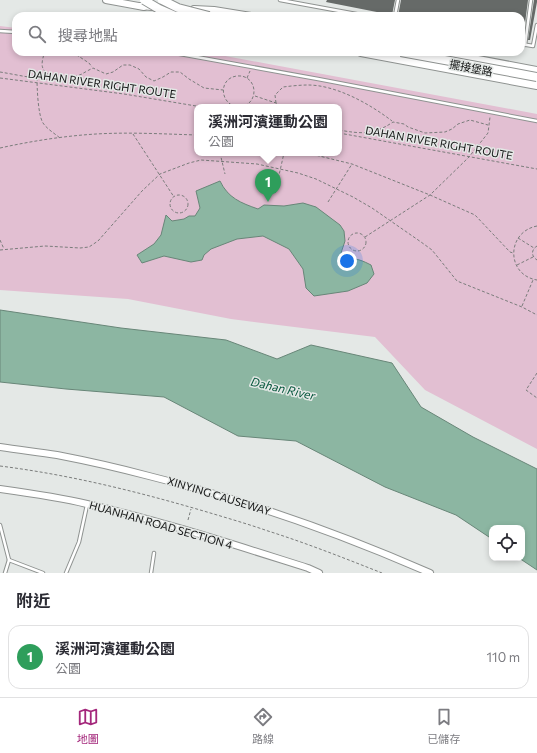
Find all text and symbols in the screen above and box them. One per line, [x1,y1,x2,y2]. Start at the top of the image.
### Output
search box [12,12,525,56]
icon: search [26,23,48,45]
text: 搜尋地點 [58,26,118,44]
street label: 擺接堡路 [448,57,494,78]
street label: DAHAN RIVER RIGHT ROUTE [27,67,177,100]
popup [194,104,342,156]
text: 溪洲河濱運動公園 [208,112,328,130]
street label: DAHAN RIVER RIGHT ROUTE [364,123,514,162]
text: 公園 [208,133,234,149]
pin: 1 [255,169,281,202]
your location [337,251,357,271]
water label: Dahan River [250,374,318,403]
street label: XINYING CAUSEWAY [166,474,272,517]
street label: HUANHAN ROAD SECTION 4 [88,498,235,551]
map controls [489,525,525,561]
button: locate [489,525,525,561]
text: 附近 [16,590,50,611]
text: 溪洲河濱運動公園 [55,639,175,657]
text: 1 [27,649,33,665]
text: 110 m [487,649,520,665]
text: 公園 [55,660,81,676]
tab: 地圖 [77,706,99,746]
tab: 路線 [252,706,274,746]
tab: 已儲存 [427,706,460,746]

